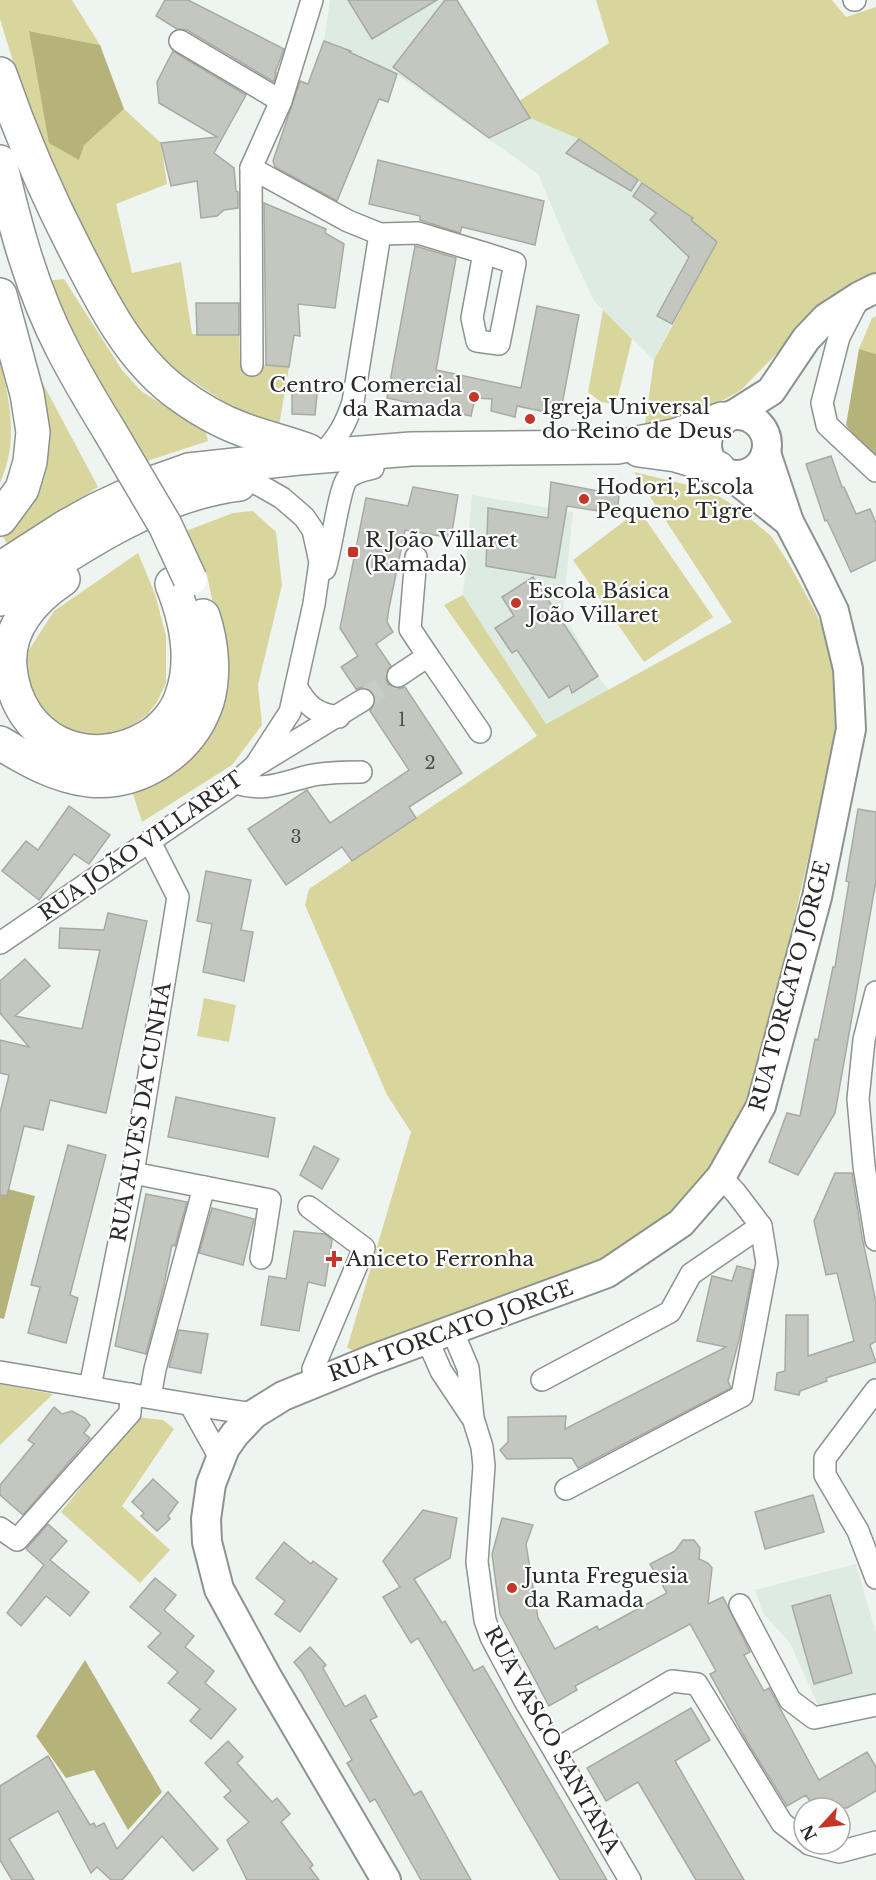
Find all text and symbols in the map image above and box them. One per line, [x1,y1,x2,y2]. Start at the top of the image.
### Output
place label: Centro Comercial da Ramada [269,372,462,422]
marker: Centro Comercial da Ramada [467,390,481,404]
place label: Igreja Universal do Reino de Deus [542,394,732,444]
marker: Igreja Universal do Reino de Deus [523,412,537,426]
place label: Hodori, Escola Pequeno Tigre [596,474,754,524]
marker: Hodori, Escola Pequeno Tigre [577,492,591,506]
place label: R João Villaret (Ramada) [365,527,517,577]
marker: R João Villaret (Ramada) [346,545,360,559]
place label: Escola Básica João Villaret [525,578,670,628]
marker: Escola Básica João Villaret [509,596,523,610]
house number: 1 [398,709,406,731]
house number: 2 [424,752,436,774]
street label: RUA JOÃO VILLARET [34,766,248,926]
house number: 3 [290,826,302,848]
street label: RUA TORCATO JORGE [744,858,836,1114]
street label: RUA ALVES DA CUNHA [105,979,177,1244]
place label: Aniceto Ferronha [345,1246,535,1272]
marker: Aniceto Ferronha [327,1252,341,1266]
street label: RUA TORCATO JORGE [325,1275,577,1387]
place label: Junta Freguesia da Ramada [521,1563,689,1613]
marker: Junta Freguesia da Ramada [505,1581,519,1595]
street label: RUA VASCO SANTANA [479,1622,626,1859]
north arrow [792,1796,852,1856]
text: N [796,1822,821,1844]

